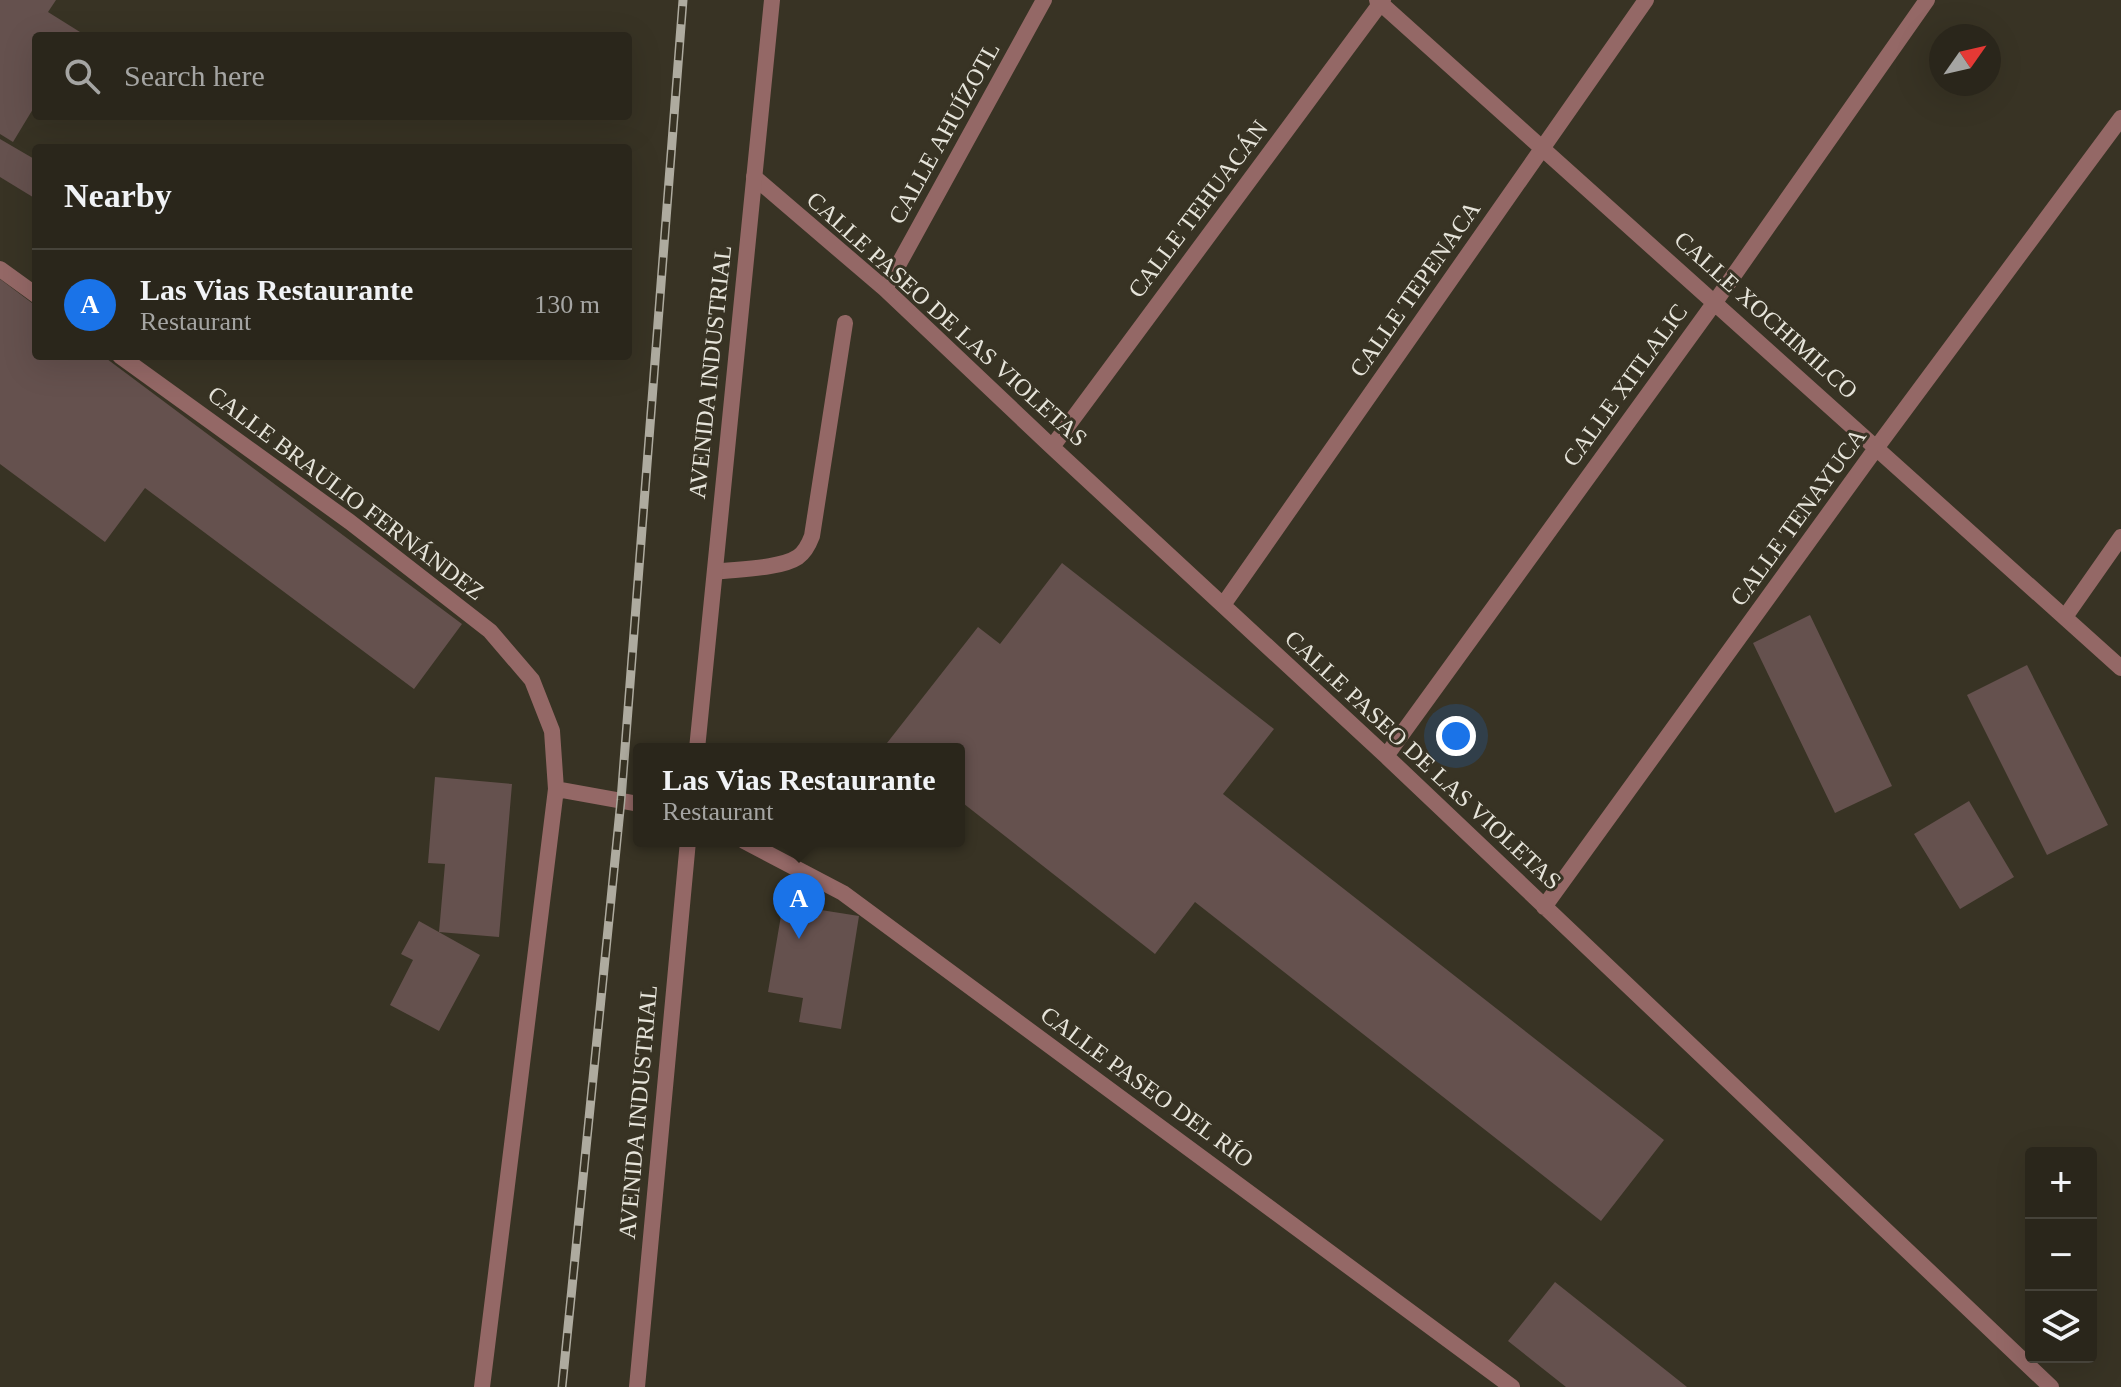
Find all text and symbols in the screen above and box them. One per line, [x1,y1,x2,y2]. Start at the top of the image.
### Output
north arrow [1929,24,2001,96]
search box [32,32,632,120]
street label: CALLE AHUÍZOTL [883,38,1005,228]
icon: search [60,54,104,98]
text: Search here [124,59,265,92]
street label: CALLE TEHUACÁN [1123,115,1273,303]
text: Nearby [64,177,172,214]
street label: CALLE PASEO DE LAS VIOLETAS [802,186,1092,452]
street label: CALLE TEPENACA [1345,196,1486,382]
street label: CALLE XOCHIMILCO [1669,226,1863,404]
street label: AVENIDA INDUSTRIAL [684,244,736,500]
text: Las Vias Restaurante [140,273,413,306]
text: A [81,290,99,319]
text: 130 m [534,290,600,319]
street label: CALLE XITLALIC [1557,299,1693,471]
text: Restaurant [140,307,251,336]
street label: CALLE BRAULIO FERNÁNDEZ [203,381,489,605]
street label: CALLE TENAYUCA [1725,423,1871,611]
street label: CALLE PASEO DE LAS VIOLETAS [1280,625,1566,895]
your location [1436,716,1476,756]
popup [633,743,965,847]
text: Las Vias Restaurante [662,763,936,796]
text: Restaurant [662,797,774,826]
pin: A [773,873,825,939]
street label: AVENIDA INDUSTRIAL [614,984,662,1240]
street label: CALLE PASEO DEL RÍO [1036,1001,1258,1173]
map controls [2025,1147,2097,1363]
button: + [2025,1147,2097,1219]
button: − [2025,1219,2097,1291]
button: layers [2025,1291,2097,1363]

